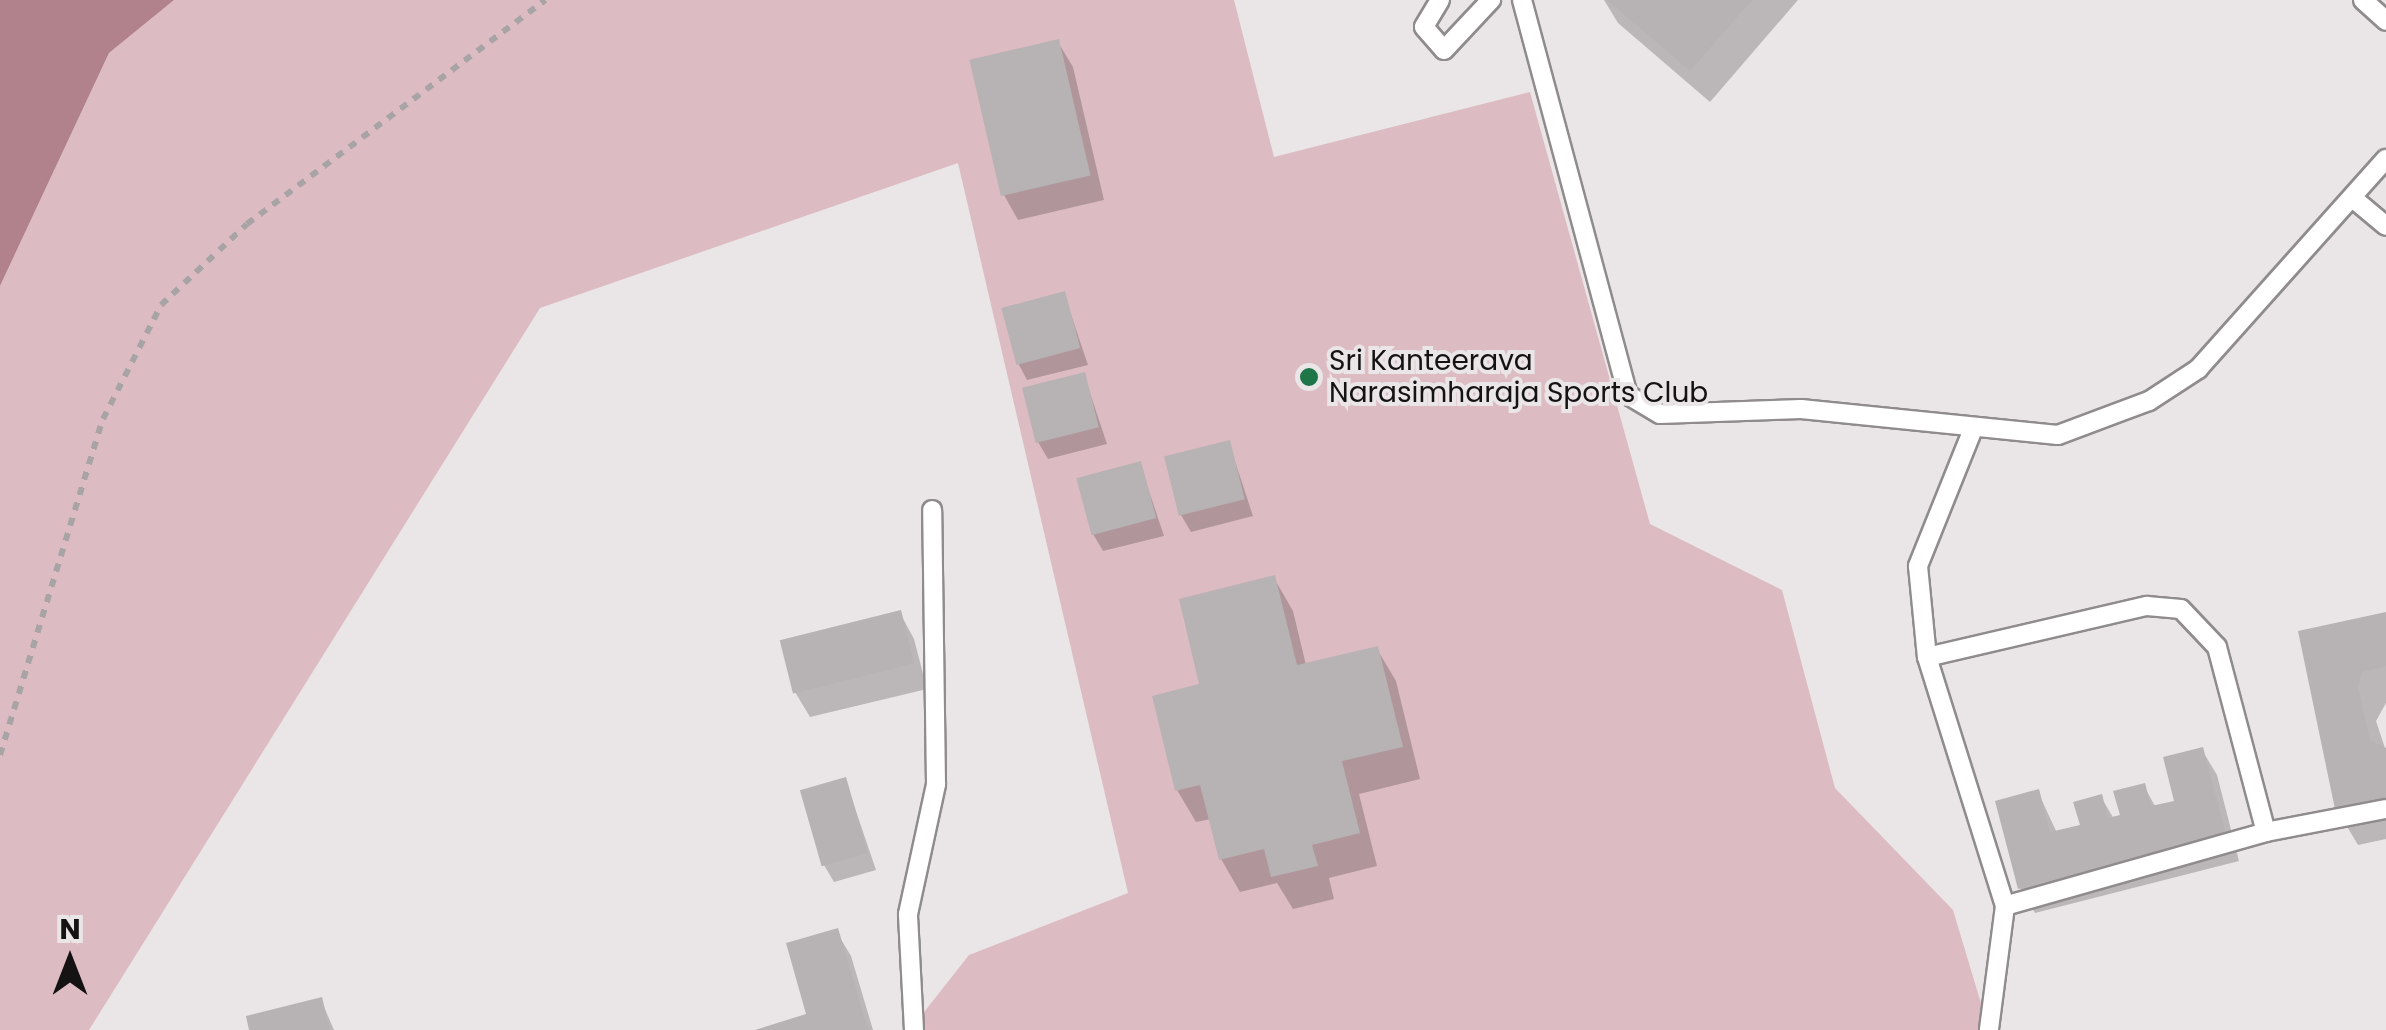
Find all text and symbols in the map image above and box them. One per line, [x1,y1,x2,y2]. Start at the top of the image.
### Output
place label: Sri Kanteerava Narasimharaja Sports Club [1329,344,1708,410]
marker: Sri Kanteerava Narasimharaja Sports Club [1298,366,1320,388]
north arrow [20,910,120,1010]
text: N [59,910,81,949]

